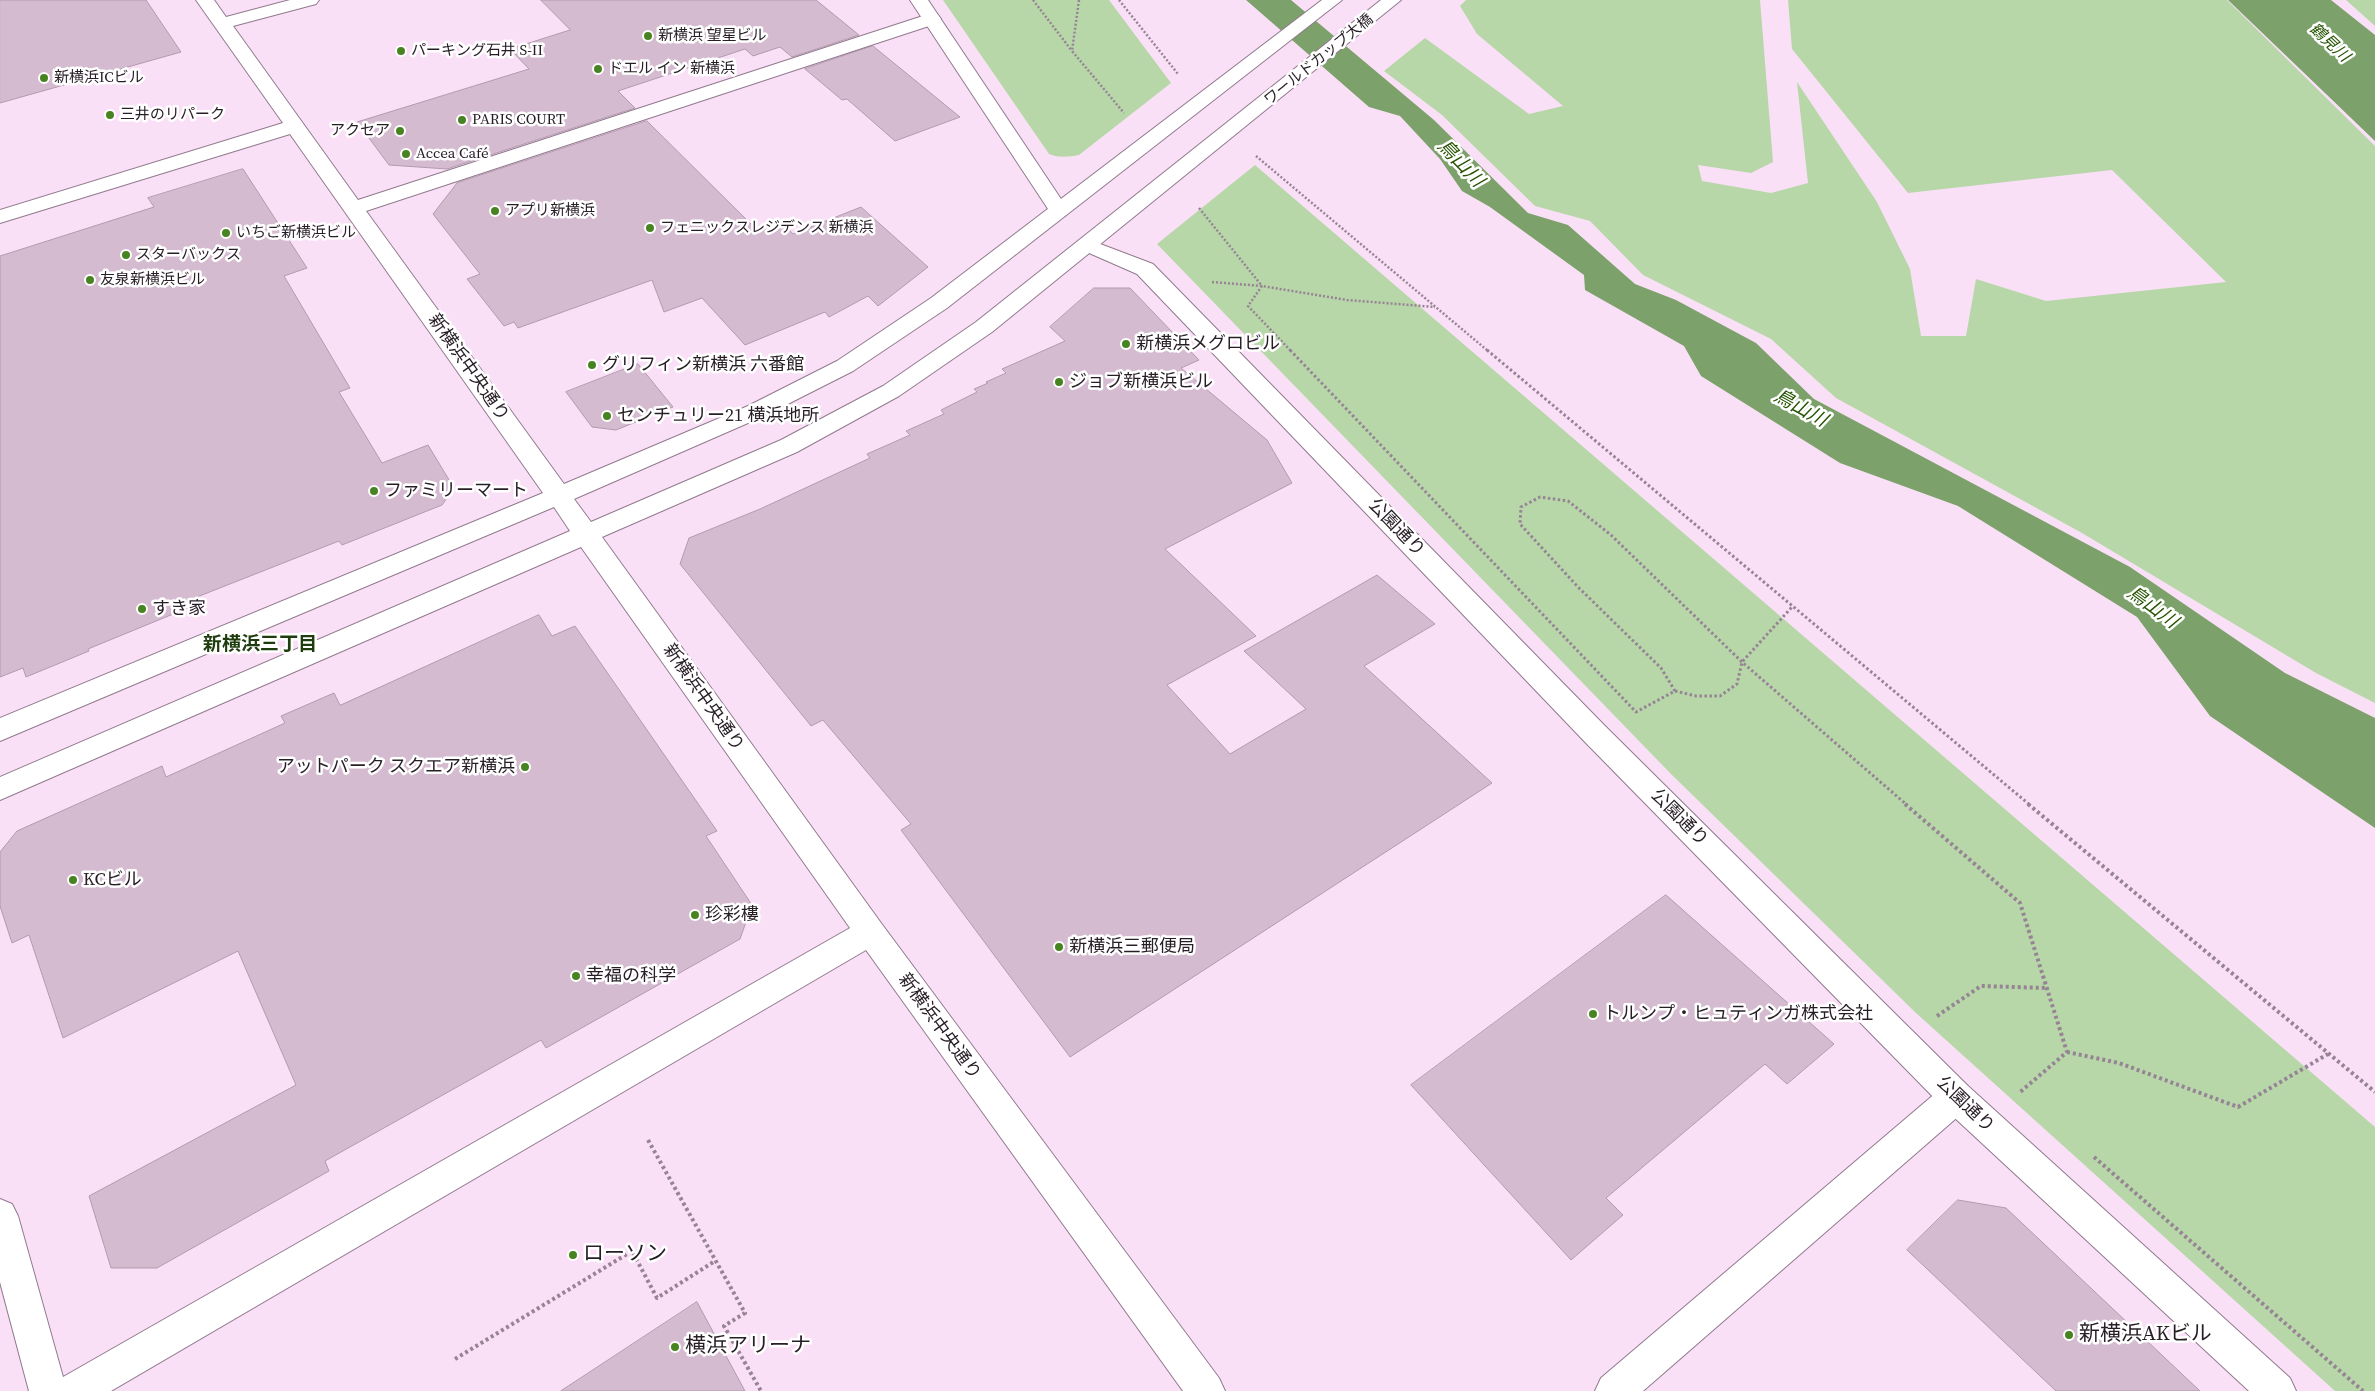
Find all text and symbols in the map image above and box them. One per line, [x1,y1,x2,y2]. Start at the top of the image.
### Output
street label: ワールドカップ大橋 [1261,11,1377,109]
water label: 鶴見川 [2305,20,2353,66]
place label: 新横浜 望星ビル [658,27,766,45]
marker: 新横浜 望星ビル [642,30,654,42]
place label: パーキング石井 S-II [411,42,543,60]
marker: パーキング石井 S-II [395,45,407,57]
place label: ドエル イン 新横浜 [608,60,735,78]
marker: ドエル イン 新横浜 [592,63,604,75]
place label: 新横浜ICビル [54,69,144,87]
marker: 新横浜ICビル [38,72,50,84]
place label: 三井のリパーク [120,106,225,124]
marker: 三井のリパーク [104,109,116,121]
place label: PARIS COURT [472,111,565,129]
marker: PARIS COURT [456,114,468,126]
place label: アクセア [330,122,390,140]
marker: アクセア [394,125,406,137]
water label: 鳥山川 [1432,136,1488,192]
place label: Accea Café [416,145,489,163]
marker: Accea Café [400,148,412,160]
place label: アプリ新横浜 [505,202,595,220]
marker: アプリ新横浜 [489,205,501,217]
place label: フェニックスレジデンス 新横浜 [660,219,873,237]
marker: フェニックスレジデンス 新横浜 [644,222,656,234]
place label: いちご新横浜ビル [236,224,356,242]
marker: いちご新横浜ビル [220,227,232,239]
place label: スターバックス [136,246,241,264]
marker: スターバックス [120,249,132,261]
place label: 友泉新横浜ビル [100,271,205,289]
marker: 友泉新横浜ビル [84,274,96,286]
street label: 新横浜中央通り [423,310,513,426]
place label: 新横浜メグロビル [1136,333,1280,355]
marker: 新横浜メグロビル [1120,338,1132,350]
place label: グリフィン新横浜 六番館 [602,354,804,376]
marker: グリフィン新横浜 六番館 [586,359,598,371]
place label: ジョブ新横浜ビル [1069,371,1213,393]
marker: ジョブ新横浜ビル [1053,376,1065,388]
water label: 鳥山川 [1770,385,1830,433]
place label: センチュリー21 横浜地所 [617,405,819,427]
marker: センチュリー21 横浜地所 [601,410,613,422]
place label: ファミリーマート [384,480,528,502]
marker: ファミリーマート [368,485,380,497]
street label: 公園通り [1363,495,1429,561]
water label: 鳥山川 [2122,582,2182,634]
place label: すき家 [152,598,206,620]
marker: すき家 [136,603,148,615]
district label: 新横浜三丁目 [203,634,317,656]
street label: 新横浜中央通り [658,640,748,756]
place label: アットパーク スクエア新横浜 [277,756,515,778]
marker: アットパーク スクエア新横浜 [519,761,531,773]
street label: 公園通り [1646,785,1712,851]
place label: KCビル [83,869,142,891]
marker: KCビル [67,874,79,886]
place label: 珍彩樓 [705,904,759,926]
marker: 珍彩樓 [689,909,701,921]
place label: 新横浜三郵便局 [1069,936,1195,958]
marker: 新横浜三郵便局 [1053,941,1065,953]
place label: 幸福の科学 [586,965,676,987]
marker: 幸福の科学 [570,970,582,982]
street label: 新横浜中央通り [893,970,985,1084]
place label: トルンプ・ヒュティンガ株式会社 [1603,1003,1873,1025]
marker: トルンプ・ヒュティンガ株式会社 [1587,1008,1599,1020]
street label: 公園通り [1932,1072,1998,1138]
place label: ローソン [583,1242,667,1268]
marker: ローソン [567,1249,579,1261]
place label: 新横浜AKビル [2079,1322,2212,1348]
marker: 新横浜AKビル [2063,1329,2075,1341]
place label: 横浜アリーナ [685,1334,811,1360]
marker: 横浜アリーナ [669,1341,681,1353]

